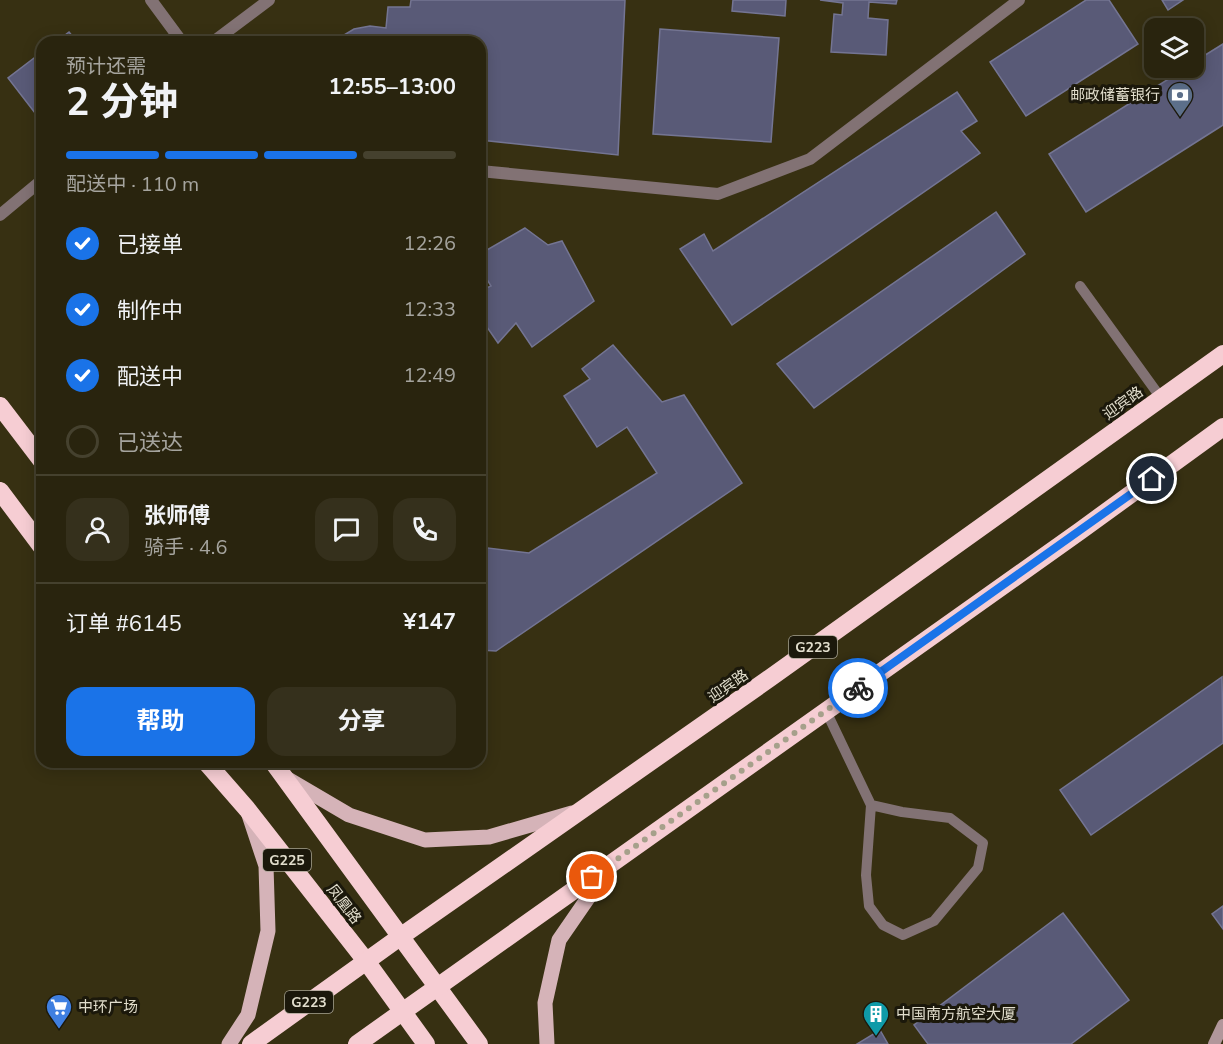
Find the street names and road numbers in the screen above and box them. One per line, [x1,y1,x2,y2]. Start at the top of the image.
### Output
street label: 迎宾路 [1099,382,1147,424]
road number: G223 [789,636,837,658]
street label: 迎宾路 [704,665,752,707]
road number: G225 [263,849,311,871]
street label: 凤凰路 [322,880,366,928]
road number: G223 [285,991,333,1013]

